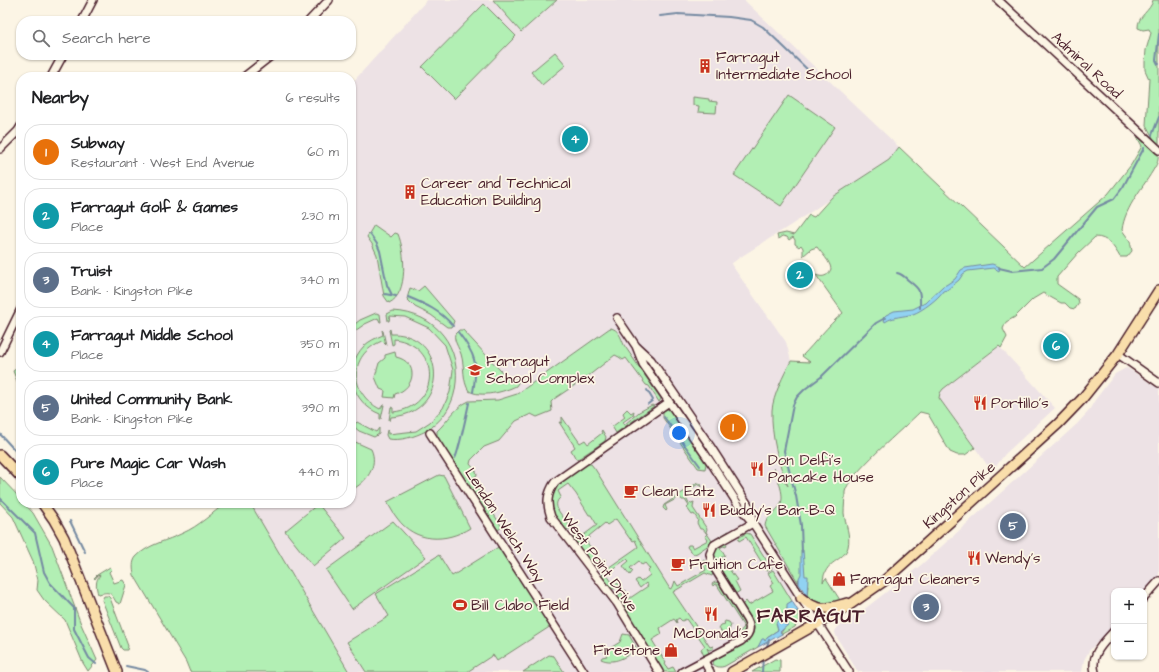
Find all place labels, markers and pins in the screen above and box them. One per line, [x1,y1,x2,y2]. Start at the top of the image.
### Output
place label: Farragut Intermediate School [716,47,852,85]
building icon: Farragut Intermediate School [697,58,713,74]
pin: 4 [562,124,588,154]
place label: Career and Technical Education Building [421,173,571,212]
building icon: Career and Technical Education Building [402,184,418,200]
pin: 2 [787,260,813,290]
pin: 6 [1043,331,1069,361]
place label: Farragut School Complex [486,351,595,389]
school or university icon: Farragut School Complex [467,362,483,378]
place label: Portillo's [991,393,1049,414]
restaurant icon: Portillo's [972,395,988,411]
pin: 1 [720,412,746,442]
place label: Don Delfi's Pancake House [768,450,874,488]
restaurant icon: Don Delfi's Pancake House [749,461,765,477]
place label: Clean Eatz [642,481,715,502]
cafe icon: Clean Eatz [623,483,639,499]
place label: Buddy's Bar-B-Q [720,500,835,522]
restaurant icon: Buddy's Bar-B-Q [701,502,717,518]
pin: 5 [1000,511,1026,541]
place label: Wendy's [985,548,1041,570]
restaurant icon: Wendy's [966,550,982,566]
place label: Fruition Cafe [689,554,783,575]
cafe icon: Fruition Cafe [670,556,686,572]
place label: Farragut Cleaners [850,569,980,591]
shop icon: Farragut Cleaners [831,571,847,587]
pin: 3 [913,592,939,622]
place label: Bill Clabo Field [471,595,569,616]
sports icon: Bill Clabo Field [452,597,468,613]
restaurant icon: McDonald's [703,606,719,622]
place label: McDonald's [673,623,749,644]
place label: Firestone [593,640,660,661]
shop icon: Firestone [663,642,679,658]

